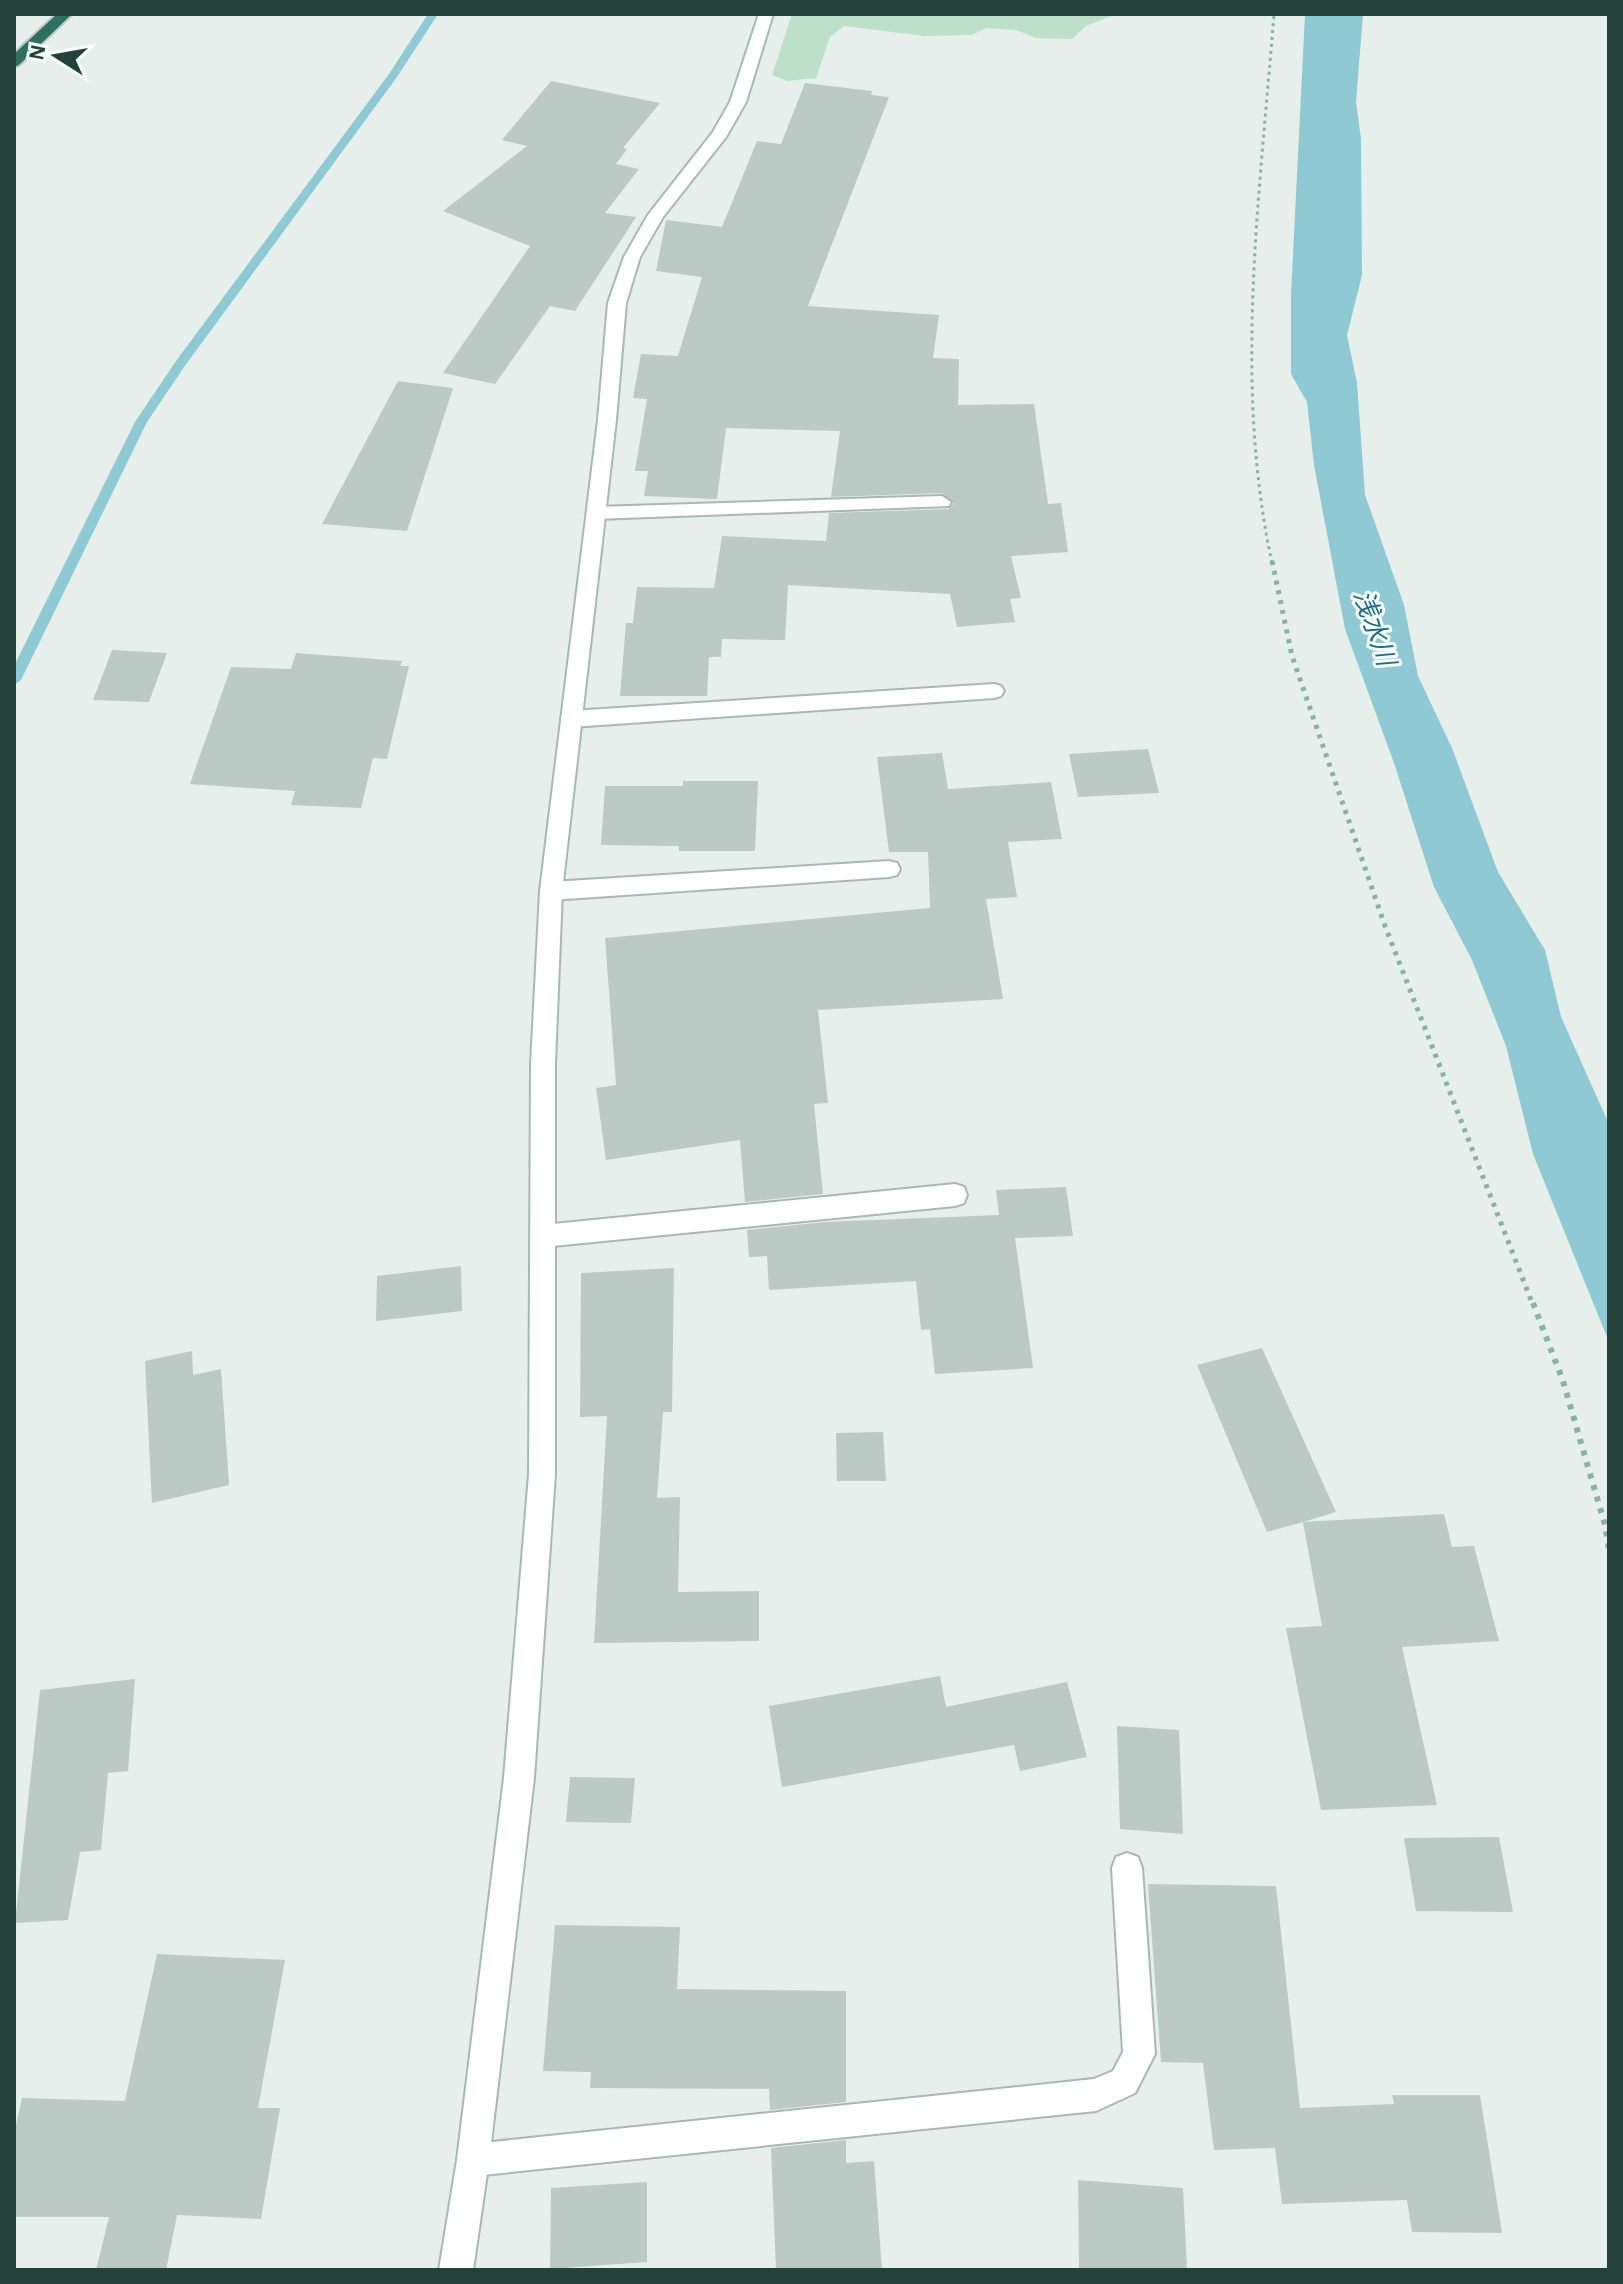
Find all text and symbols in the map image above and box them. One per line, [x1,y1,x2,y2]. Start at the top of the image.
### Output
north arrow [16,16,96,96]
text: N [25,43,50,62]
water label: 浅水川 [1349,587,1401,672]

